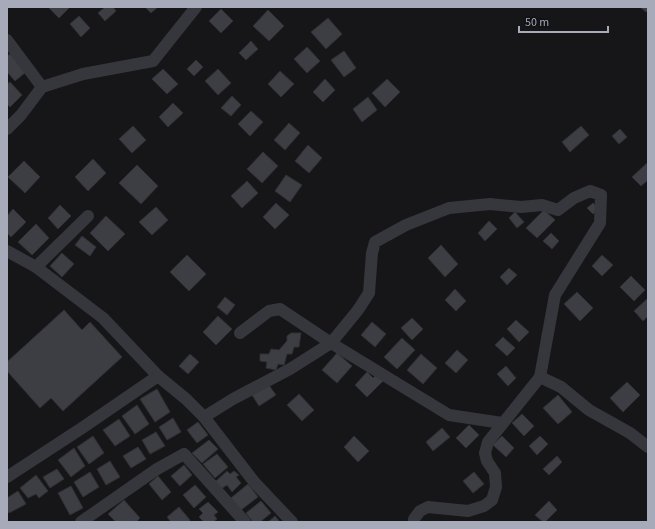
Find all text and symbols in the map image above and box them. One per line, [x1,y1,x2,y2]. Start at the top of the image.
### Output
scale bar [519,8,608,34]
text: 50 m [525,14,549,31]

